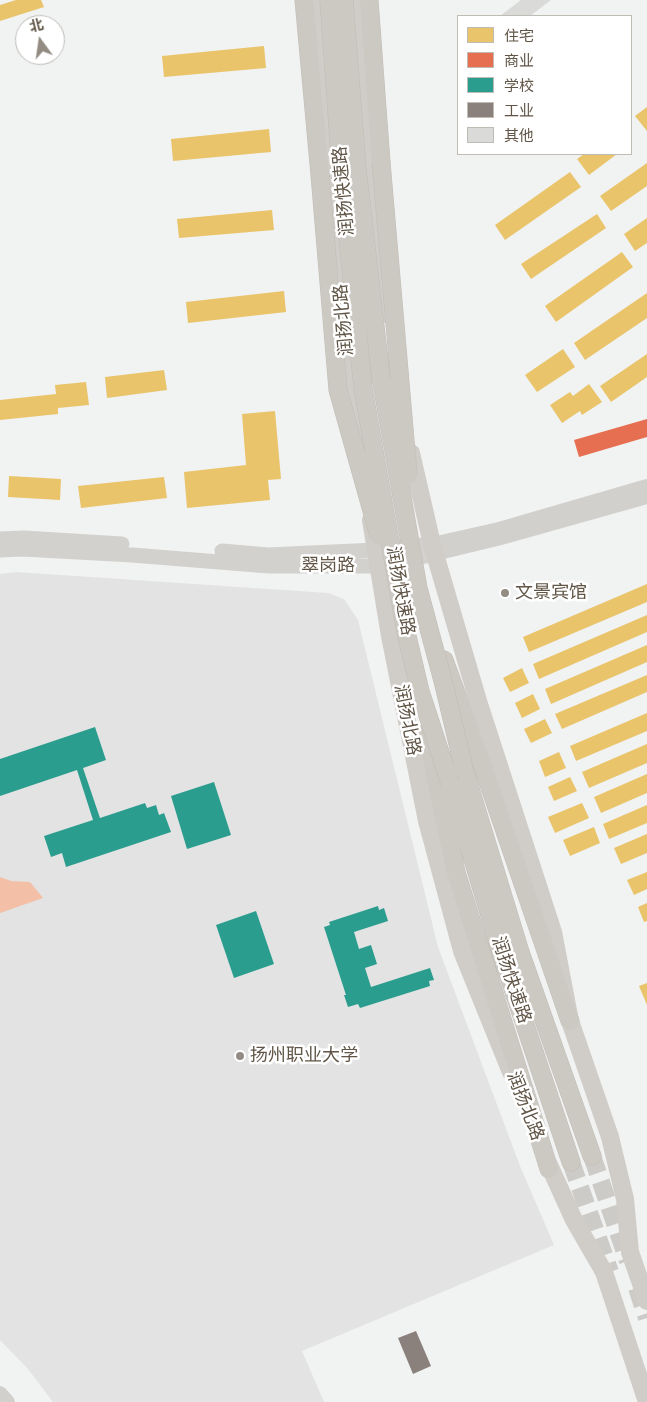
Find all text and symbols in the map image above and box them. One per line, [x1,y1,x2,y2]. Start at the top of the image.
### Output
north arrow [15,15,65,65]
legend [457,15,632,155]
text: 北 [28,16,45,36]
text: 住宅 [504,27,534,45]
text: 商业 [504,52,534,70]
text: 学校 [504,77,534,95]
text: 工业 [504,102,534,120]
text: 其他 [504,127,534,145]
street label: 润扬快速路 [329,145,359,237]
street label: 润扬北路 [330,283,358,357]
street label: 润扬快速路 [382,545,418,637]
street label: 翠岗路 [301,555,355,577]
place label: 文景宾馆 [515,582,587,604]
marker: 文景宾馆 [499,587,511,599]
street label: 润扬北路 [390,683,424,757]
street label: 润扬快速路 [487,934,535,1026]
place label: 扬州职业大学 [250,1045,358,1067]
marker: 扬州职业大学 [234,1050,246,1062]
street label: 润扬北路 [502,1069,548,1143]

